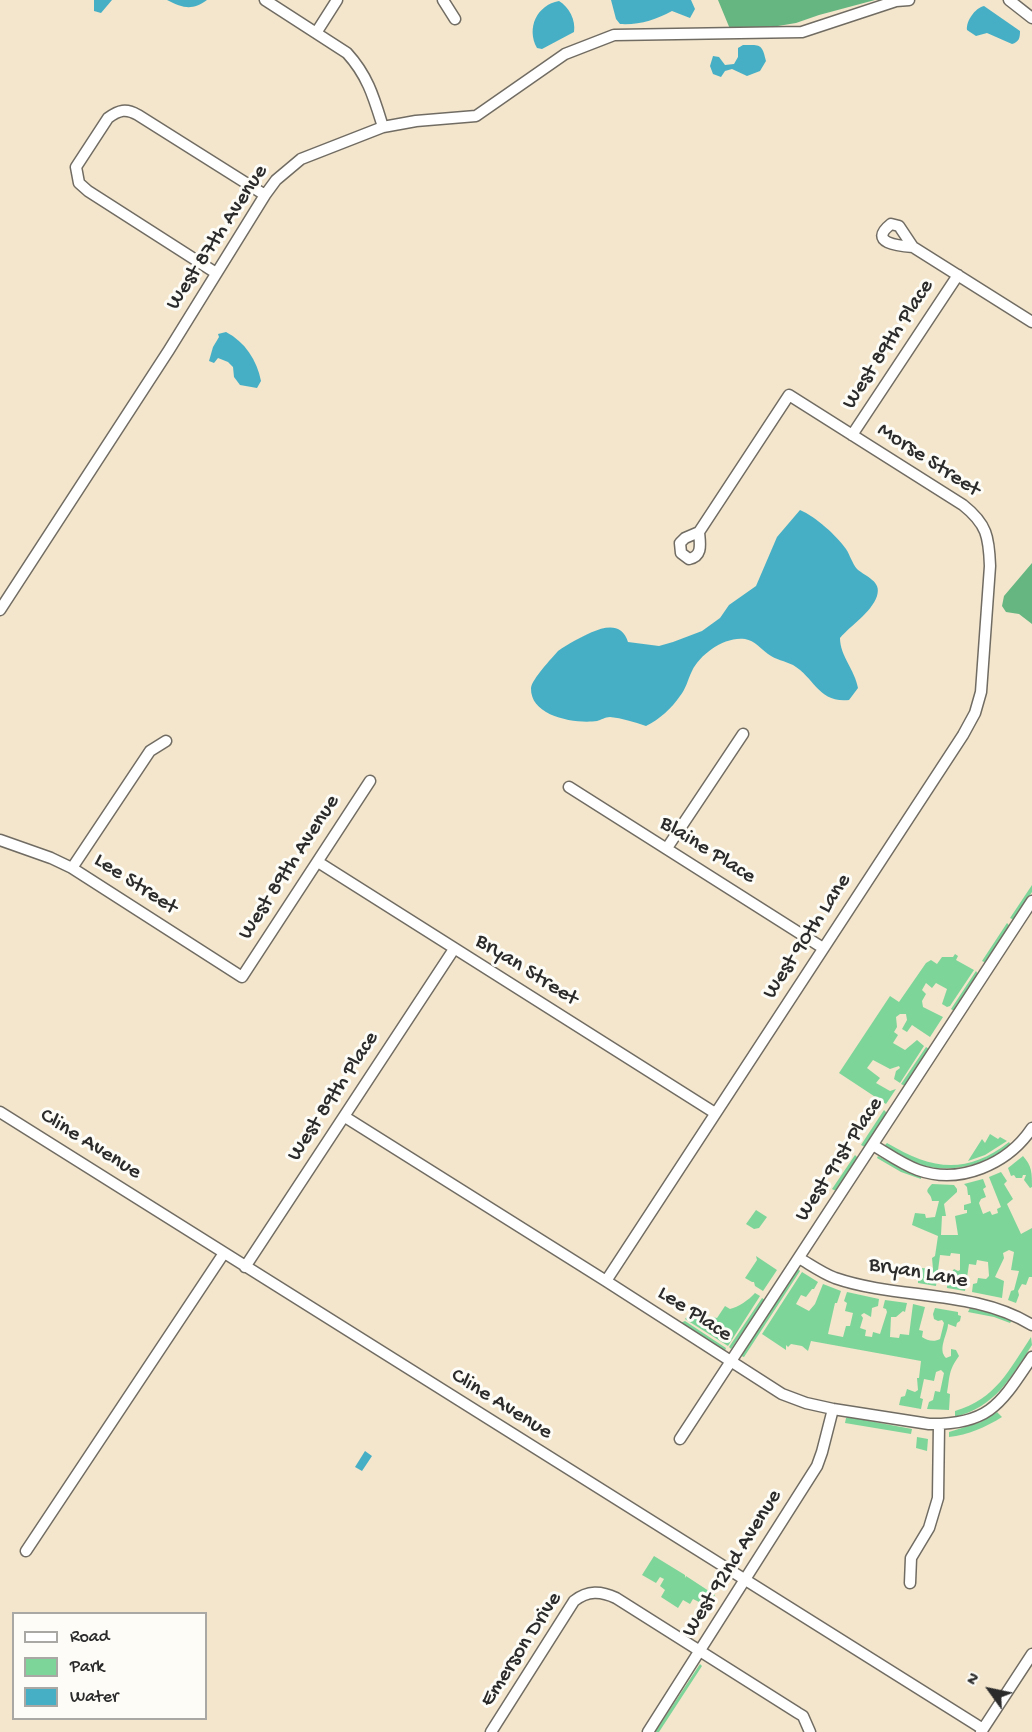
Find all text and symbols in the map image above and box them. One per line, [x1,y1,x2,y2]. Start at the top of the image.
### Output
street label: West 87th Avenue [161,160,275,316]
street label: West 89th Place [837,275,941,415]
street label: Morse Street [871,418,985,504]
street label: West 89th Avenue [233,791,347,945]
street label: Blaine Place [654,811,760,891]
street label: Lee Street [88,848,182,922]
street label: West 90th Lane [758,869,858,1005]
street label: Bryan Street [470,929,582,1013]
street label: West 89th Place [282,1027,386,1167]
street label: West 91st Place [790,1093,890,1227]
street label: Cline Avenue [34,1103,146,1187]
street label: Bryan Lane [867,1252,969,1296]
street label: Lee Place [652,1281,736,1349]
street label: Cline Avenue [445,1363,557,1447]
street label: West 92nd Avenue [677,1485,789,1643]
street label: Emerson Drive [475,1588,569,1712]
legend [12,1612,207,1720]
text: Road [70,1627,109,1648]
text: Park [70,1657,104,1678]
north arrow [960,1660,1020,1720]
text: N [964,1670,985,1689]
text: Water [70,1687,118,1708]

